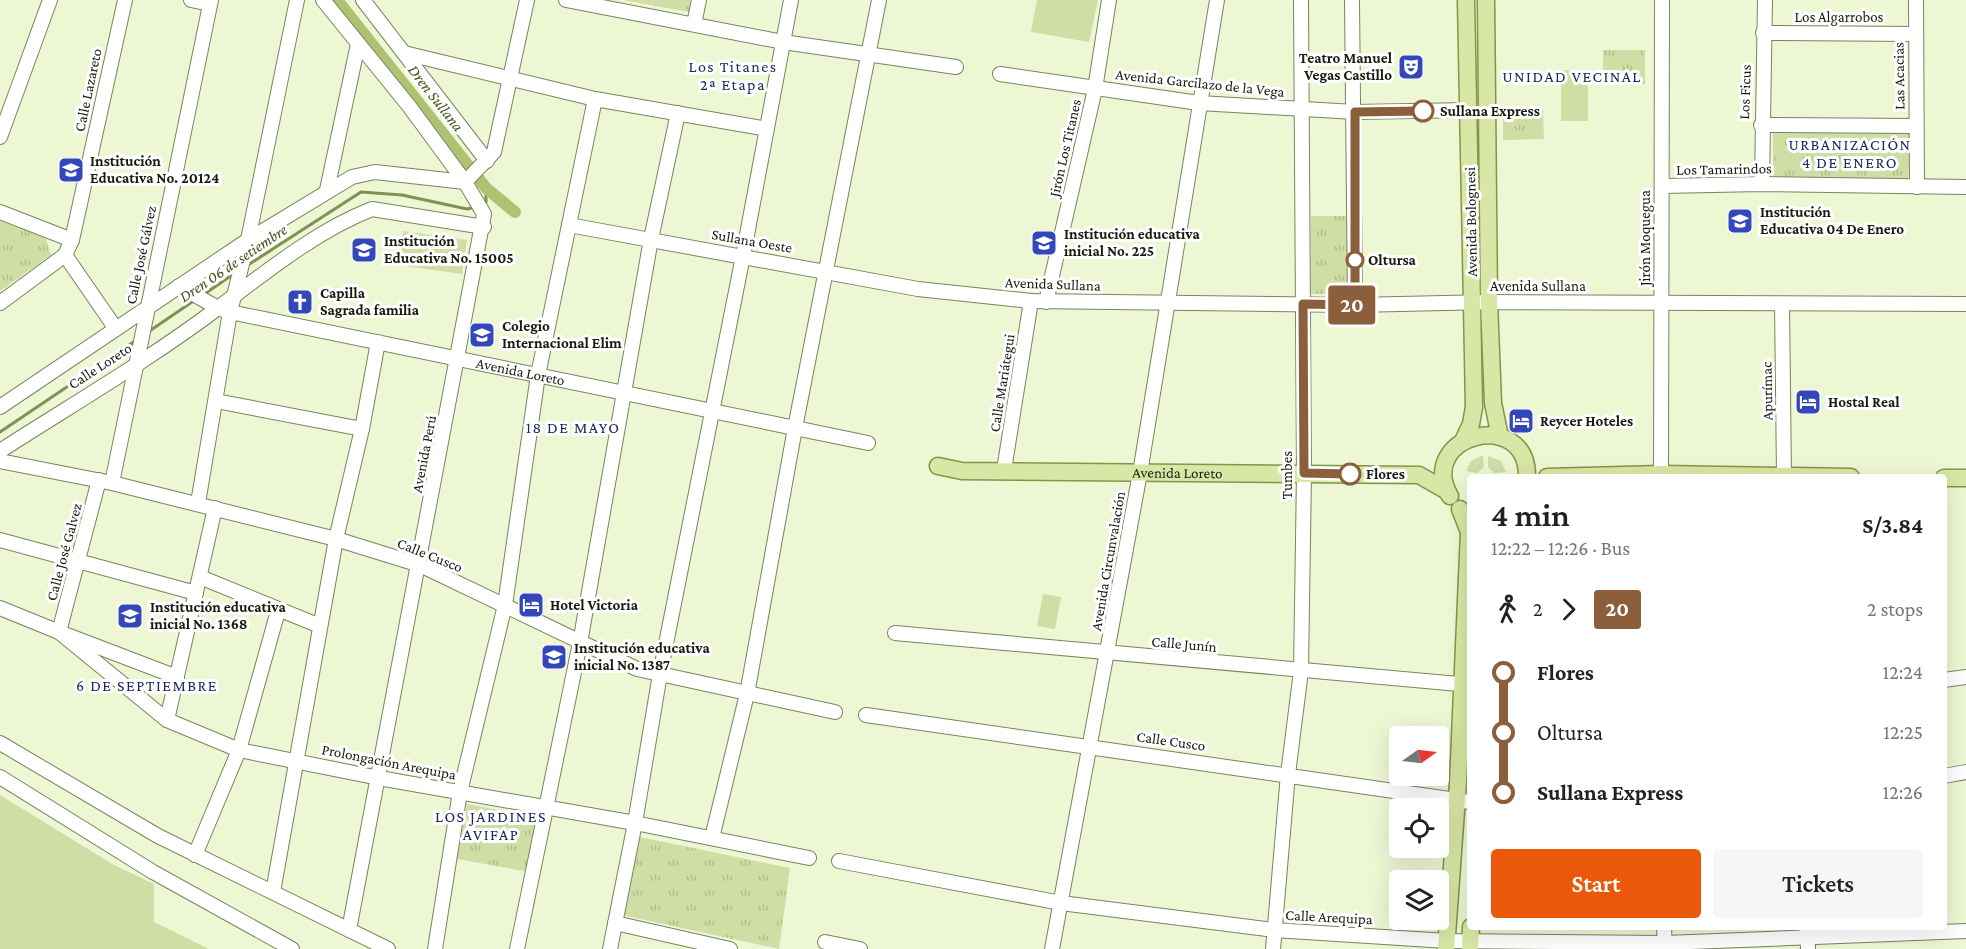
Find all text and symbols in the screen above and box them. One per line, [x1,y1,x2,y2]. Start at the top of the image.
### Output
street label: Los Algarrobos [1794,9,1884,26]
street label: Las Acacias [1890,42,1908,110]
street label: Calle Lazareto [71,47,105,133]
place label: Teatro Manuel Vegas Castillo [1299,50,1393,83]
theatre icon: Teatro Manuel Vegas Castillo [1396,52,1426,82]
district label: Los Titanes 2ª Etapa [688,58,778,94]
water label: Dren Sullana [405,61,467,135]
street label: Los Ficus [1736,64,1754,120]
street label: Avenida Garcilazo de la Vega [1115,66,1285,101]
district label: UNIDAD VECINAL [1502,68,1642,85]
street label: Jirón Los Titanes [1046,97,1085,201]
marker: Sullana Express [1412,100,1434,122]
place label: Sullana Express [1440,103,1540,119]
district label: URBANIZACIÓN 4 DE ENERO [1788,136,1912,171]
place label: Institución Educativa No. 20124 [90,153,219,186]
school or university icon: Institución Educativa No. 20124 [56,155,86,185]
street label: Los Tamarindos [1676,160,1772,178]
street label: Avenida Bolognesi [1462,167,1481,277]
street label: Jirón Moquegua [1637,190,1654,288]
street label: Calle José Gálvez [123,204,160,306]
place label: Institución Educativa 04 De Enero [1760,204,1904,237]
school or university icon: Institución Educativa 04 De Enero [1725,206,1755,236]
water label: Dren 06 de setiembre [176,221,290,305]
street label: Sullana Oeste [710,226,794,256]
place label: Institución educativa inicial No. 225 [1064,226,1200,259]
school or university icon: Institución educativa inicial No. 225 [1029,228,1059,258]
place label: Institución Educativa No. 15005 [384,233,514,266]
school or university icon: Institución Educativa No. 15005 [349,235,379,265]
marker: Oltursa [1346,251,1364,269]
place label: Oltursa [1368,252,1417,268]
street label: Avenida Sullana [1005,274,1101,294]
street label: Avenida Sullana [1490,278,1586,294]
place label: Capilla Sagrada familia [320,285,420,318]
line badge: 20 [1325,286,1379,324]
church icon: Capilla Sagrada familia [285,287,315,317]
text: 20 [1340,293,1364,317]
place label: Colegio Internacional Elim [502,318,622,351]
school or university icon: Colegio Internacional Elim [467,320,497,350]
street label: Calle Mariátegui [986,333,1019,433]
street label: Calle Loreto [66,340,134,392]
street label: Avenida Loreto [475,355,566,389]
street label: Apurímac [1758,361,1777,421]
hotel icon: Hostal Real [1793,387,1823,417]
place label: Hostal Real [1828,394,1900,410]
hotel icon: Reycer Hoteles [1506,406,1536,436]
place label: Reycer Hoteles [1540,413,1633,429]
street label: Avenida Perú [409,414,439,494]
district label: 18 DE MAYO [526,419,620,436]
street label: Tumbes [1279,451,1295,499]
marker: Flores [1339,463,1361,485]
street label: Avenida Loreto [1132,464,1223,481]
place label: Flores [1366,466,1405,482]
street label: Avenida Circunvalación [1088,490,1128,632]
text: 4 min [1491,496,1570,533]
street label: Calle José Galvez [43,501,86,603]
text: S/3.84 [1862,513,1923,538]
street label: Calle Cusco [395,535,465,575]
text: 12:22 – 12:26 · Bus [1491,537,1630,559]
hotel icon: Hotel Victoria [516,590,546,620]
icon: walk [1491,593,1524,626]
icon: forward [1552,593,1585,626]
place label: Hotel Victoria [550,597,639,613]
text: 20 [1606,597,1629,621]
text: 2 [1533,598,1543,620]
text: 2 stops [1867,598,1923,620]
place label: Institución educativa inicial No. 1368 [150,599,286,632]
school or university icon: Institución educativa inicial No. 1368 [115,601,145,631]
street label: Calle Junín [1151,633,1217,656]
place label: Institución educativa inicial No. 1387 [574,640,710,673]
school or university icon: Institución educativa inicial No. 1387 [539,642,569,672]
text: Flores [1537,660,1594,685]
text: 12:24 [1883,661,1923,683]
district label: 6 DE SEPTIEMBRE [76,677,218,694]
text: Oltursa [1537,720,1603,745]
text: 12:25 [1883,721,1923,743]
north arrow [1389,726,1449,786]
map controls [1389,726,1449,930]
street label: Calle Cusco [1136,728,1206,754]
street label: Prolongación Arequipa [320,741,458,784]
text: Sullana Express [1537,780,1683,805]
text: 12:26 [1883,781,1923,803]
button: locate [1389,798,1449,858]
district label: LOS JARDINES AVIFAP [435,808,547,843]
button: Start [1491,849,1701,918]
button: Tickets [1713,849,1923,918]
button: layers [1389,870,1449,930]
street label: Calle Arequipa [1285,907,1373,928]

